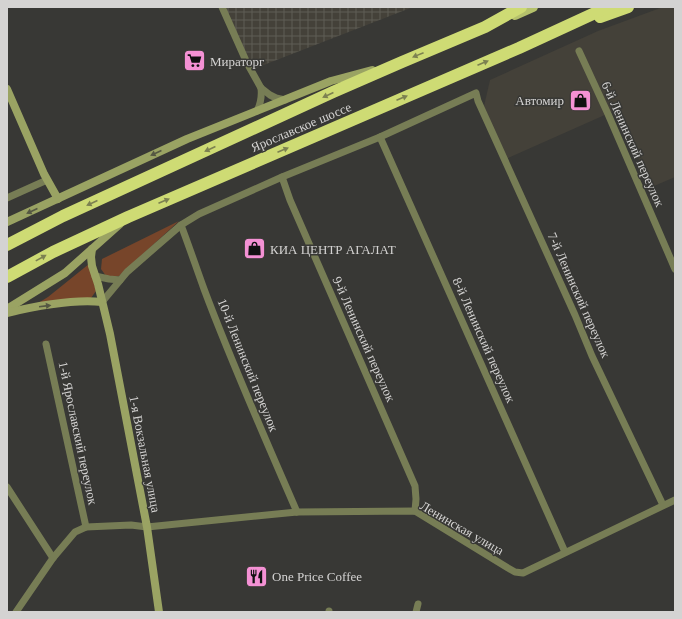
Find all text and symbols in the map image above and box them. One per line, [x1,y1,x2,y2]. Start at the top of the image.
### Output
supermarket icon: Мираторг [181,48,207,74]
one-way arrow [413,52,424,58]
place label: Мираторг [210,54,264,69]
one-way arrow [477,60,489,66]
street label: 6-й Ленинский переулок [599,79,668,210]
shop icon: Автомир [567,87,593,113]
one-way arrow [322,92,334,98]
place label: Автомир [515,93,564,108]
one-way arrow [397,95,408,101]
street label: Ярославское шоссе [249,99,354,155]
one-way arrow [204,146,216,152]
one-way arrow [277,146,289,153]
one-way arrow [150,150,162,156]
one-way arrow [158,198,170,204]
one-way arrow [86,200,97,206]
one-way arrow [27,208,38,214]
street label: 7-й Ленинский переулок [545,230,614,361]
shop icon: КИА ЦЕНТР АГАЛАТ [241,236,267,262]
place label: КИА ЦЕНТР АГАЛАТ [270,242,396,257]
one-way arrow [35,255,47,262]
street label: 9-й Ленинский переулок [330,274,399,405]
street label: 8-й Ленинский переулок [450,275,519,406]
street label: 10-й Ленинский переулок [214,296,282,434]
one-way arrow [39,302,51,309]
street label: 1-й Ярославский переулок [55,360,101,507]
street label: 1-я Вокзальная улица [126,394,164,514]
street label: Ленинская улица [417,498,507,558]
restaurant icon: One Price Coffee [243,563,269,589]
place label: One Price Coffee [272,569,362,584]

